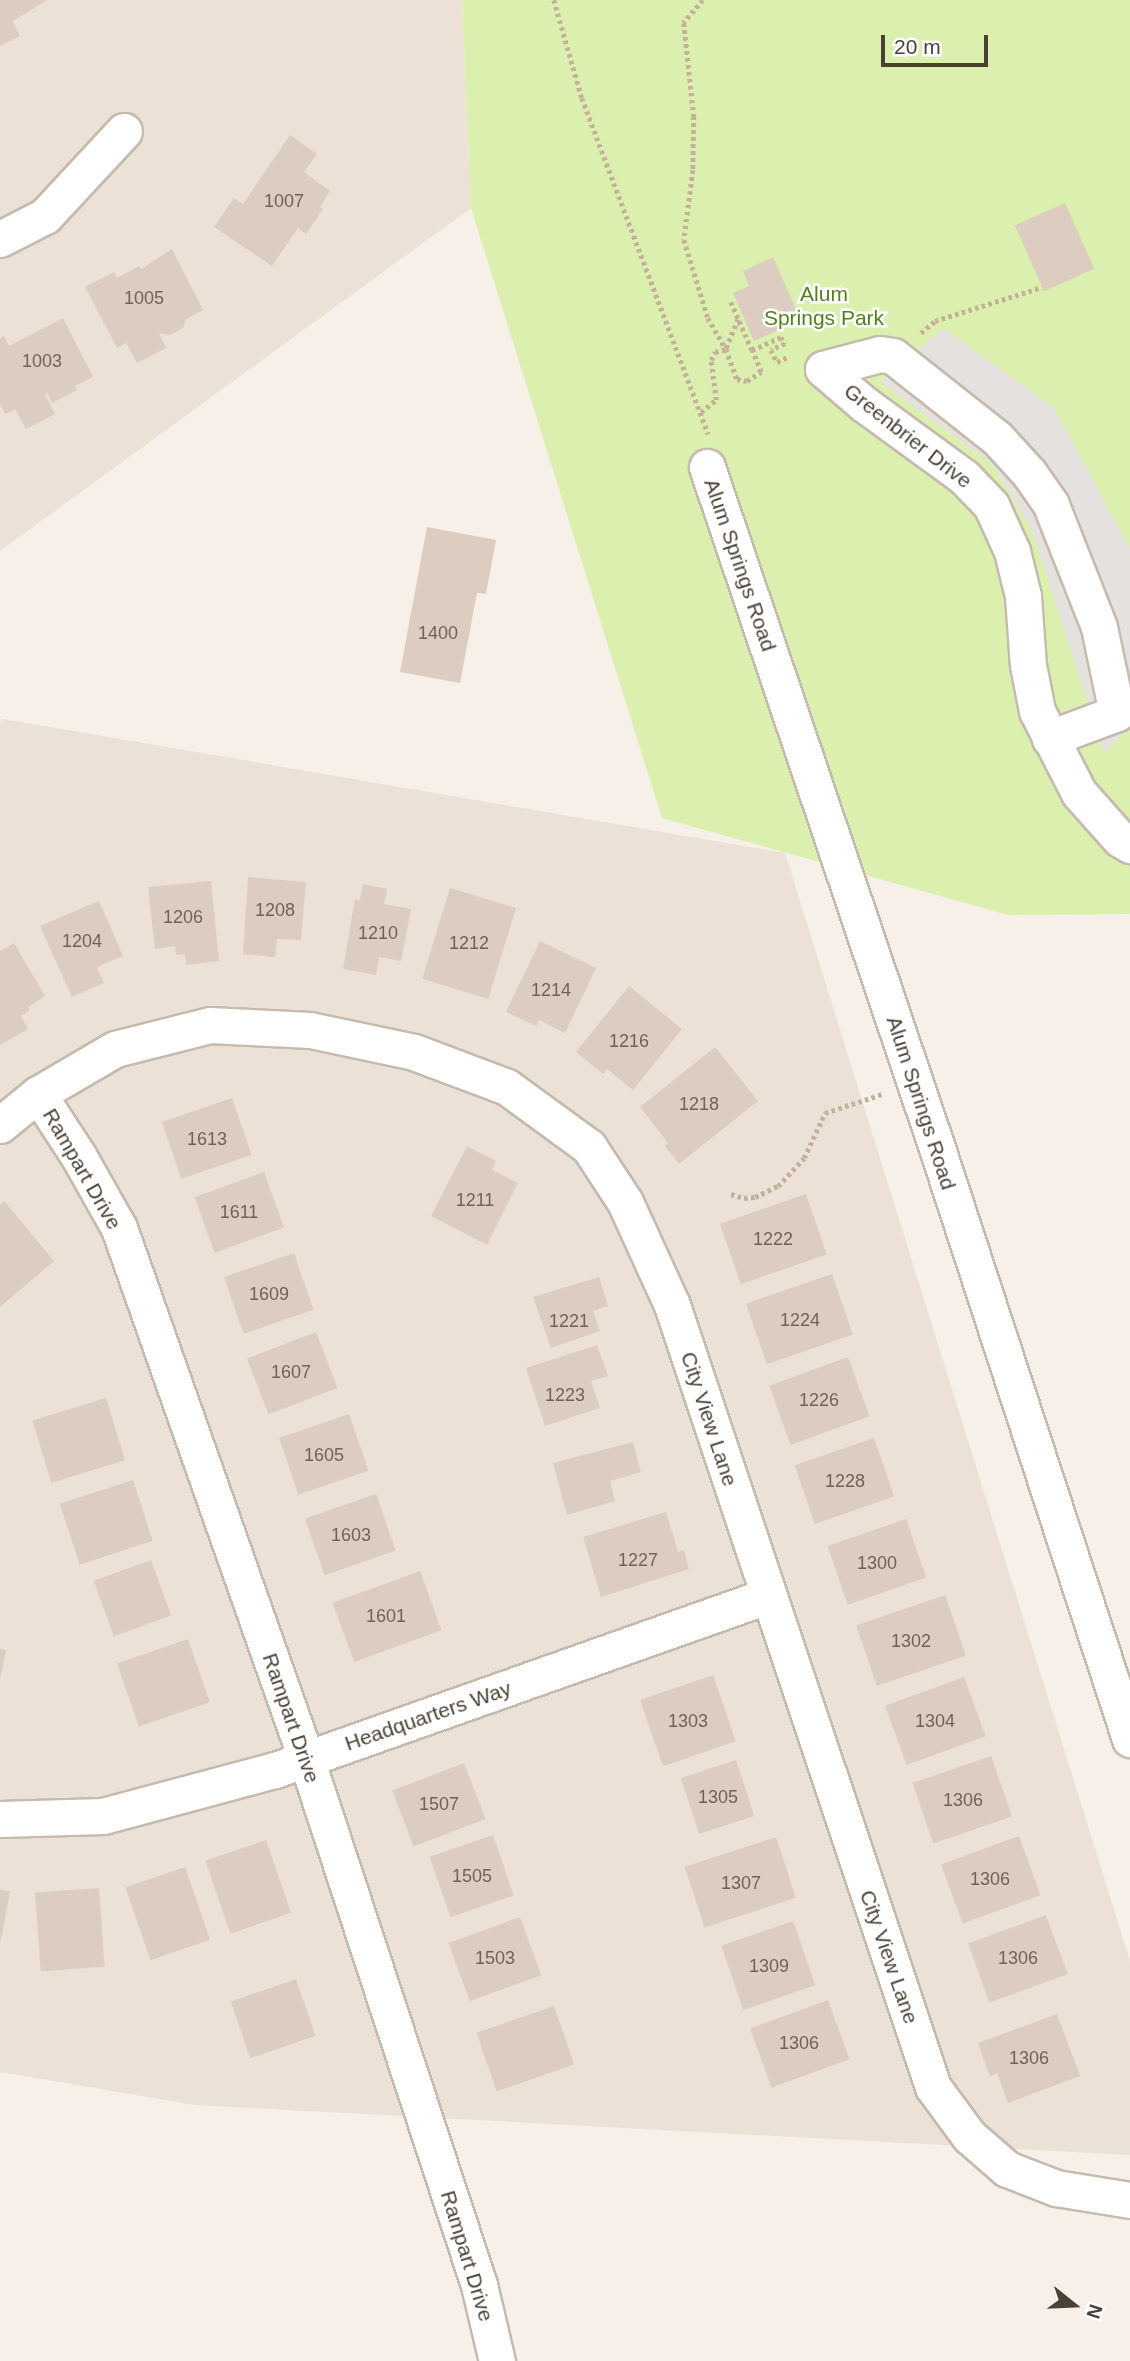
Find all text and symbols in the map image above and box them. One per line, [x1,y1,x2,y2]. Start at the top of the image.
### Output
scale bar [885,21,992,65]
text: 20 m [894,35,941,58]
house number: 1007 [264,190,304,212]
park label: Alum Springs Park [764,281,884,331]
house number: 1005 [124,287,164,309]
house number: 1003 [22,350,62,372]
street label: Greenbrier Drive [839,378,977,494]
street label: Alum Springs Road [699,475,781,655]
house number: 1400 [418,622,458,644]
house number: 1208 [255,899,295,921]
house number: 1206 [163,906,203,928]
house number: 1210 [358,922,398,944]
house number: 1204 [62,930,102,952]
house number: 1212 [449,932,489,954]
house number: 1214 [531,979,571,1001]
street label: Alum Springs Road [881,1013,961,1193]
house number: 1216 [609,1030,649,1052]
house number: 1218 [679,1093,719,1115]
street label: Rampart Drive [37,1104,127,1234]
house number: 1613 [187,1128,227,1150]
house number: 1211 [456,1189,494,1211]
house number: 1611 [220,1201,258,1223]
house number: 1222 [753,1228,793,1250]
house number: 1609 [249,1283,289,1305]
house number: 1224 [780,1309,820,1331]
house number: 1221 [549,1310,589,1332]
street label: City View Lane [675,1349,743,1489]
house number: 1607 [271,1361,311,1383]
house number: 1223 [545,1384,585,1406]
house number: 1226 [799,1389,839,1411]
house number: 1605 [304,1444,344,1466]
house number: 1228 [825,1470,865,1492]
house number: 1603 [331,1524,371,1546]
house number: 1227 [618,1549,658,1571]
house number: 1300 [857,1552,897,1574]
house number: 1601 [366,1605,406,1627]
house number: 1302 [891,1630,931,1652]
street label: Rampart Drive [257,1650,325,1786]
street label: Headquarters Way [341,1676,515,1756]
house number: 1303 [668,1710,708,1732]
house number: 1304 [915,1710,955,1732]
house number: 1305 [698,1786,738,1808]
house number: 1306 [943,1789,983,1811]
house number: 1507 [419,1793,459,1815]
house number: 1505 [452,1865,492,1887]
house number: 1306 [970,1868,1010,1890]
house number: 1307 [721,1872,761,1894]
street label: City View Lane [854,1887,924,2027]
house number: 1503 [475,1947,515,1969]
house number: 1306 [998,1947,1038,1969]
house number: 1309 [749,1955,789,1977]
house number: 1306 [779,2032,819,2054]
house number: 1306 [1009,2047,1049,2069]
street label: Rampart Drive [435,2188,499,2324]
north arrow [1039,2270,1109,2340]
text: N [1082,2302,1107,2321]

